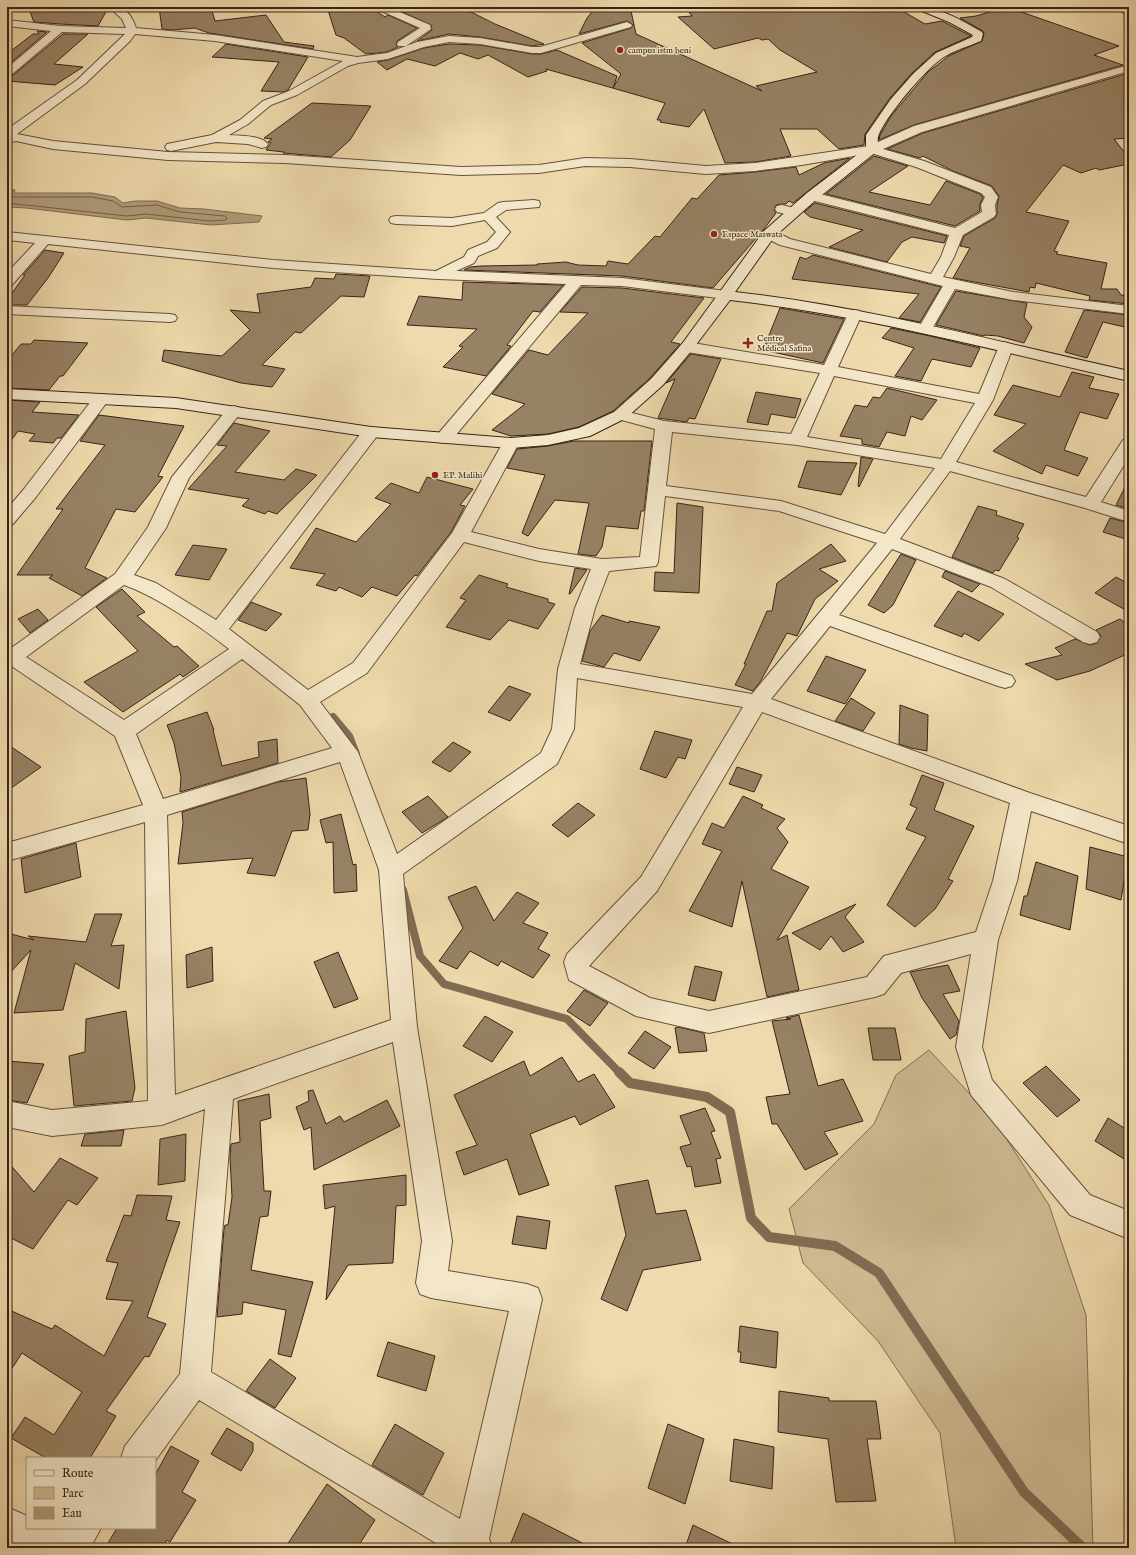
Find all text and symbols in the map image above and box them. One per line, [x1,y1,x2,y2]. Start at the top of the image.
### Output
marker: campus istm beni [615,45,625,55]
place label: campus istm beni [628,45,692,56]
marker: Espace Maswata [709,229,719,239]
place label: Espace Maswata [722,229,783,240]
place label: Centre Médical Safina [757,333,811,354]
marker: Centre Médical Safina [742,337,754,349]
marker: EP. Malihi [430,470,440,480]
place label: EP. Malihi [443,470,483,481]
legend [26,1457,156,1529]
text: Route [62,1466,94,1481]
text: Parc [62,1486,84,1501]
text: Eau [62,1506,82,1521]

